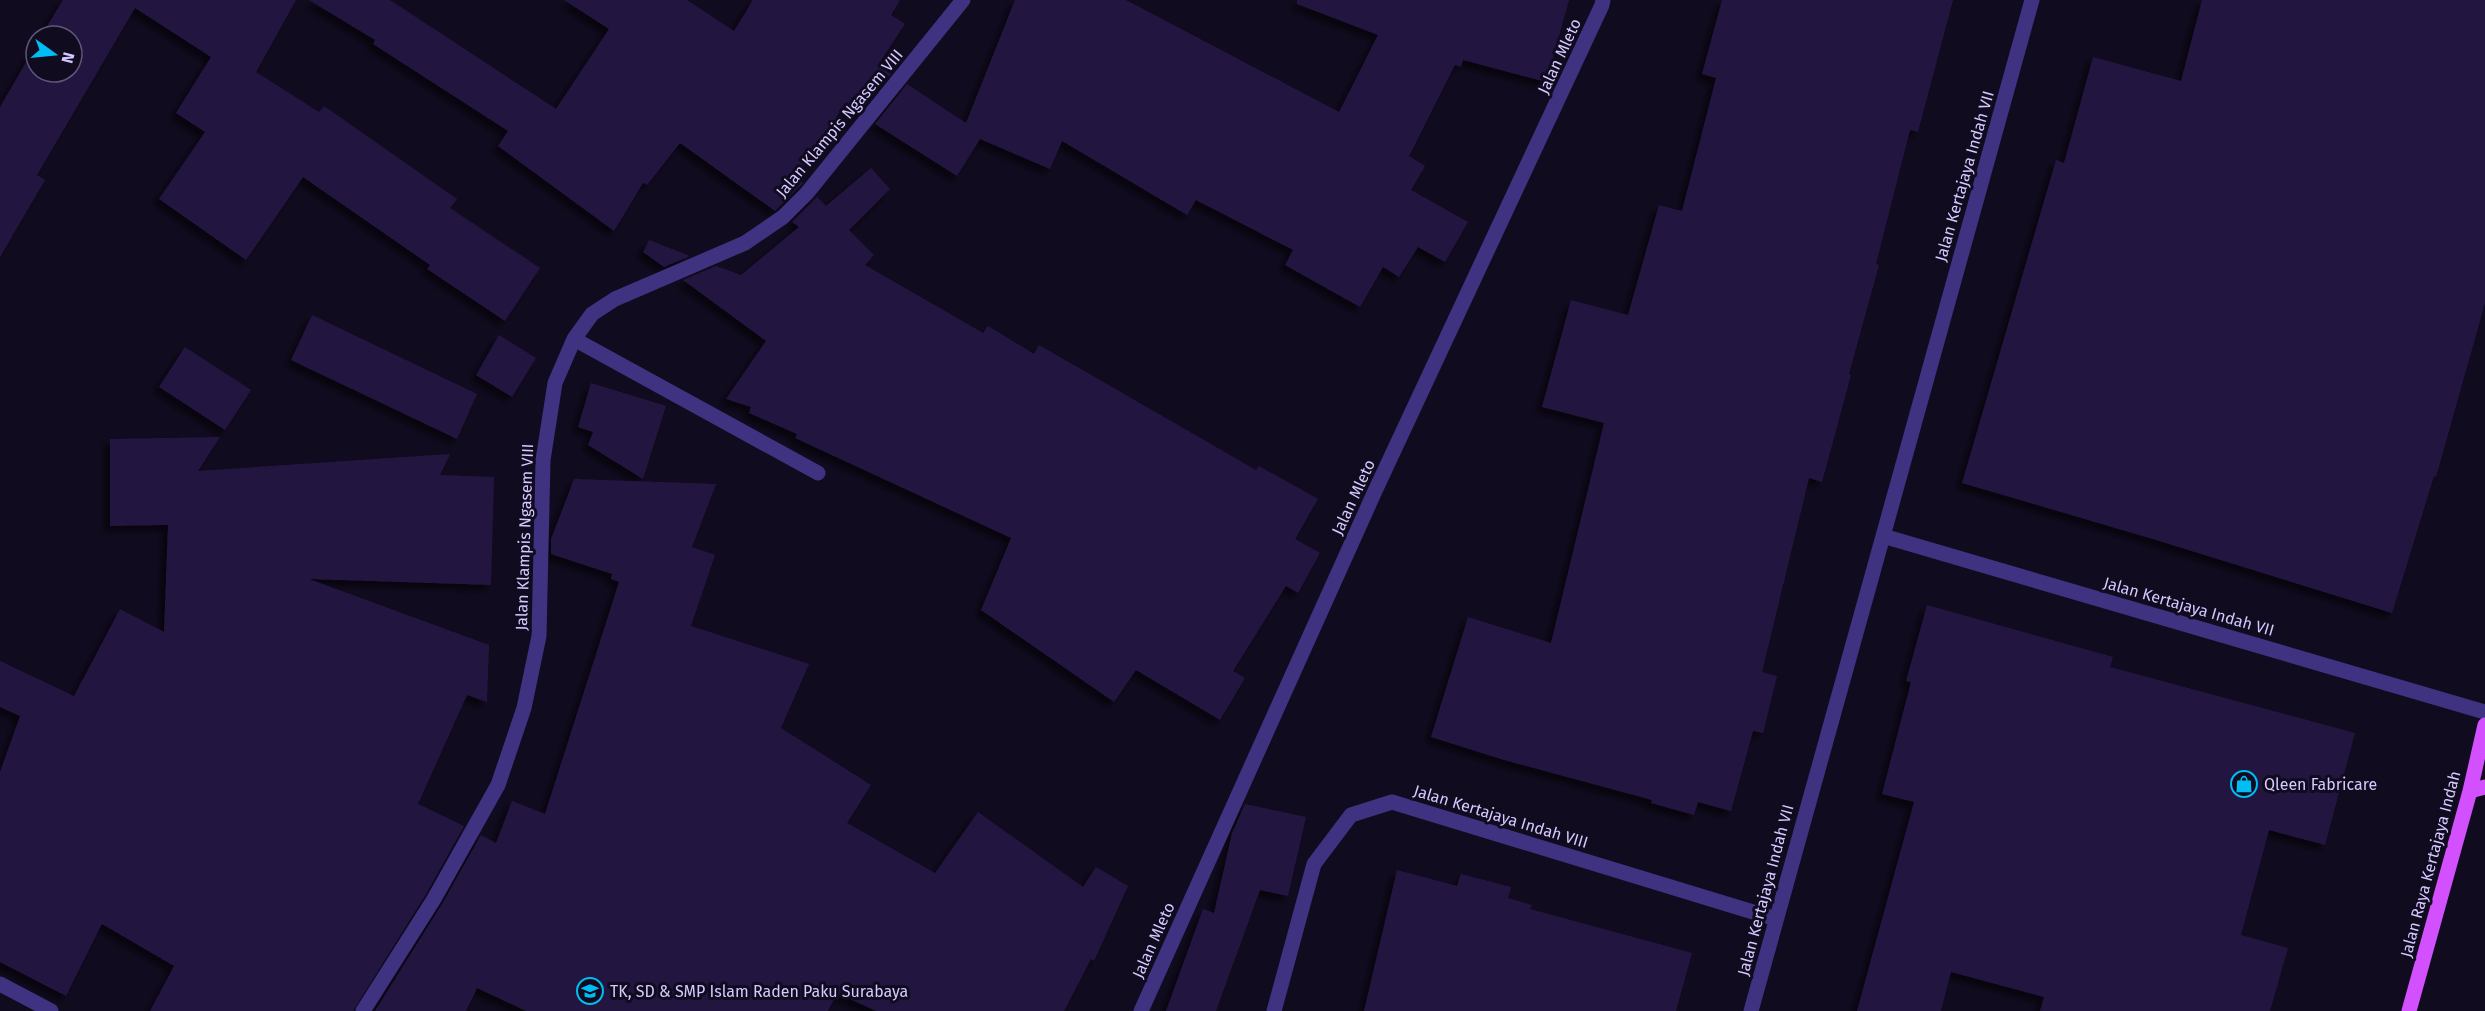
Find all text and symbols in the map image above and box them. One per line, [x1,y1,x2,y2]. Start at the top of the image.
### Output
street label: Jalan Mleto [1534,15,1585,97]
north arrow [24,24,84,84]
street label: Jalan Klampis Ngasem VIII [772,46,907,201]
text: N [57,50,79,65]
street label: Jalan Kertajaya Indah VII [1931,89,1998,264]
street label: Jalan Klampis Ngasem VIII [512,443,537,631]
street label: Jalan Mleto [1328,456,1379,538]
street label: Jalan Kertajaya Indah VII [2101,573,2276,640]
shop icon: Qleen Fabricare [2229,769,2259,799]
street label: Jalan Raya Kertajaya Indah [2396,769,2465,960]
place label: Qleen Fabricare [2264,775,2377,794]
street label: Jalan Kertajaya Indah VIII [1411,781,1590,852]
street label: Jalan Kertajaya Indah VII [1733,802,1797,978]
street label: Jalan Mleto [1128,899,1179,981]
school or university icon: TK, SD & SMP Islam Raden Paku Surabaya [575,976,605,1006]
place label: TK, SD & SMP Islam Raden Paku Surabaya [610,982,908,1001]

